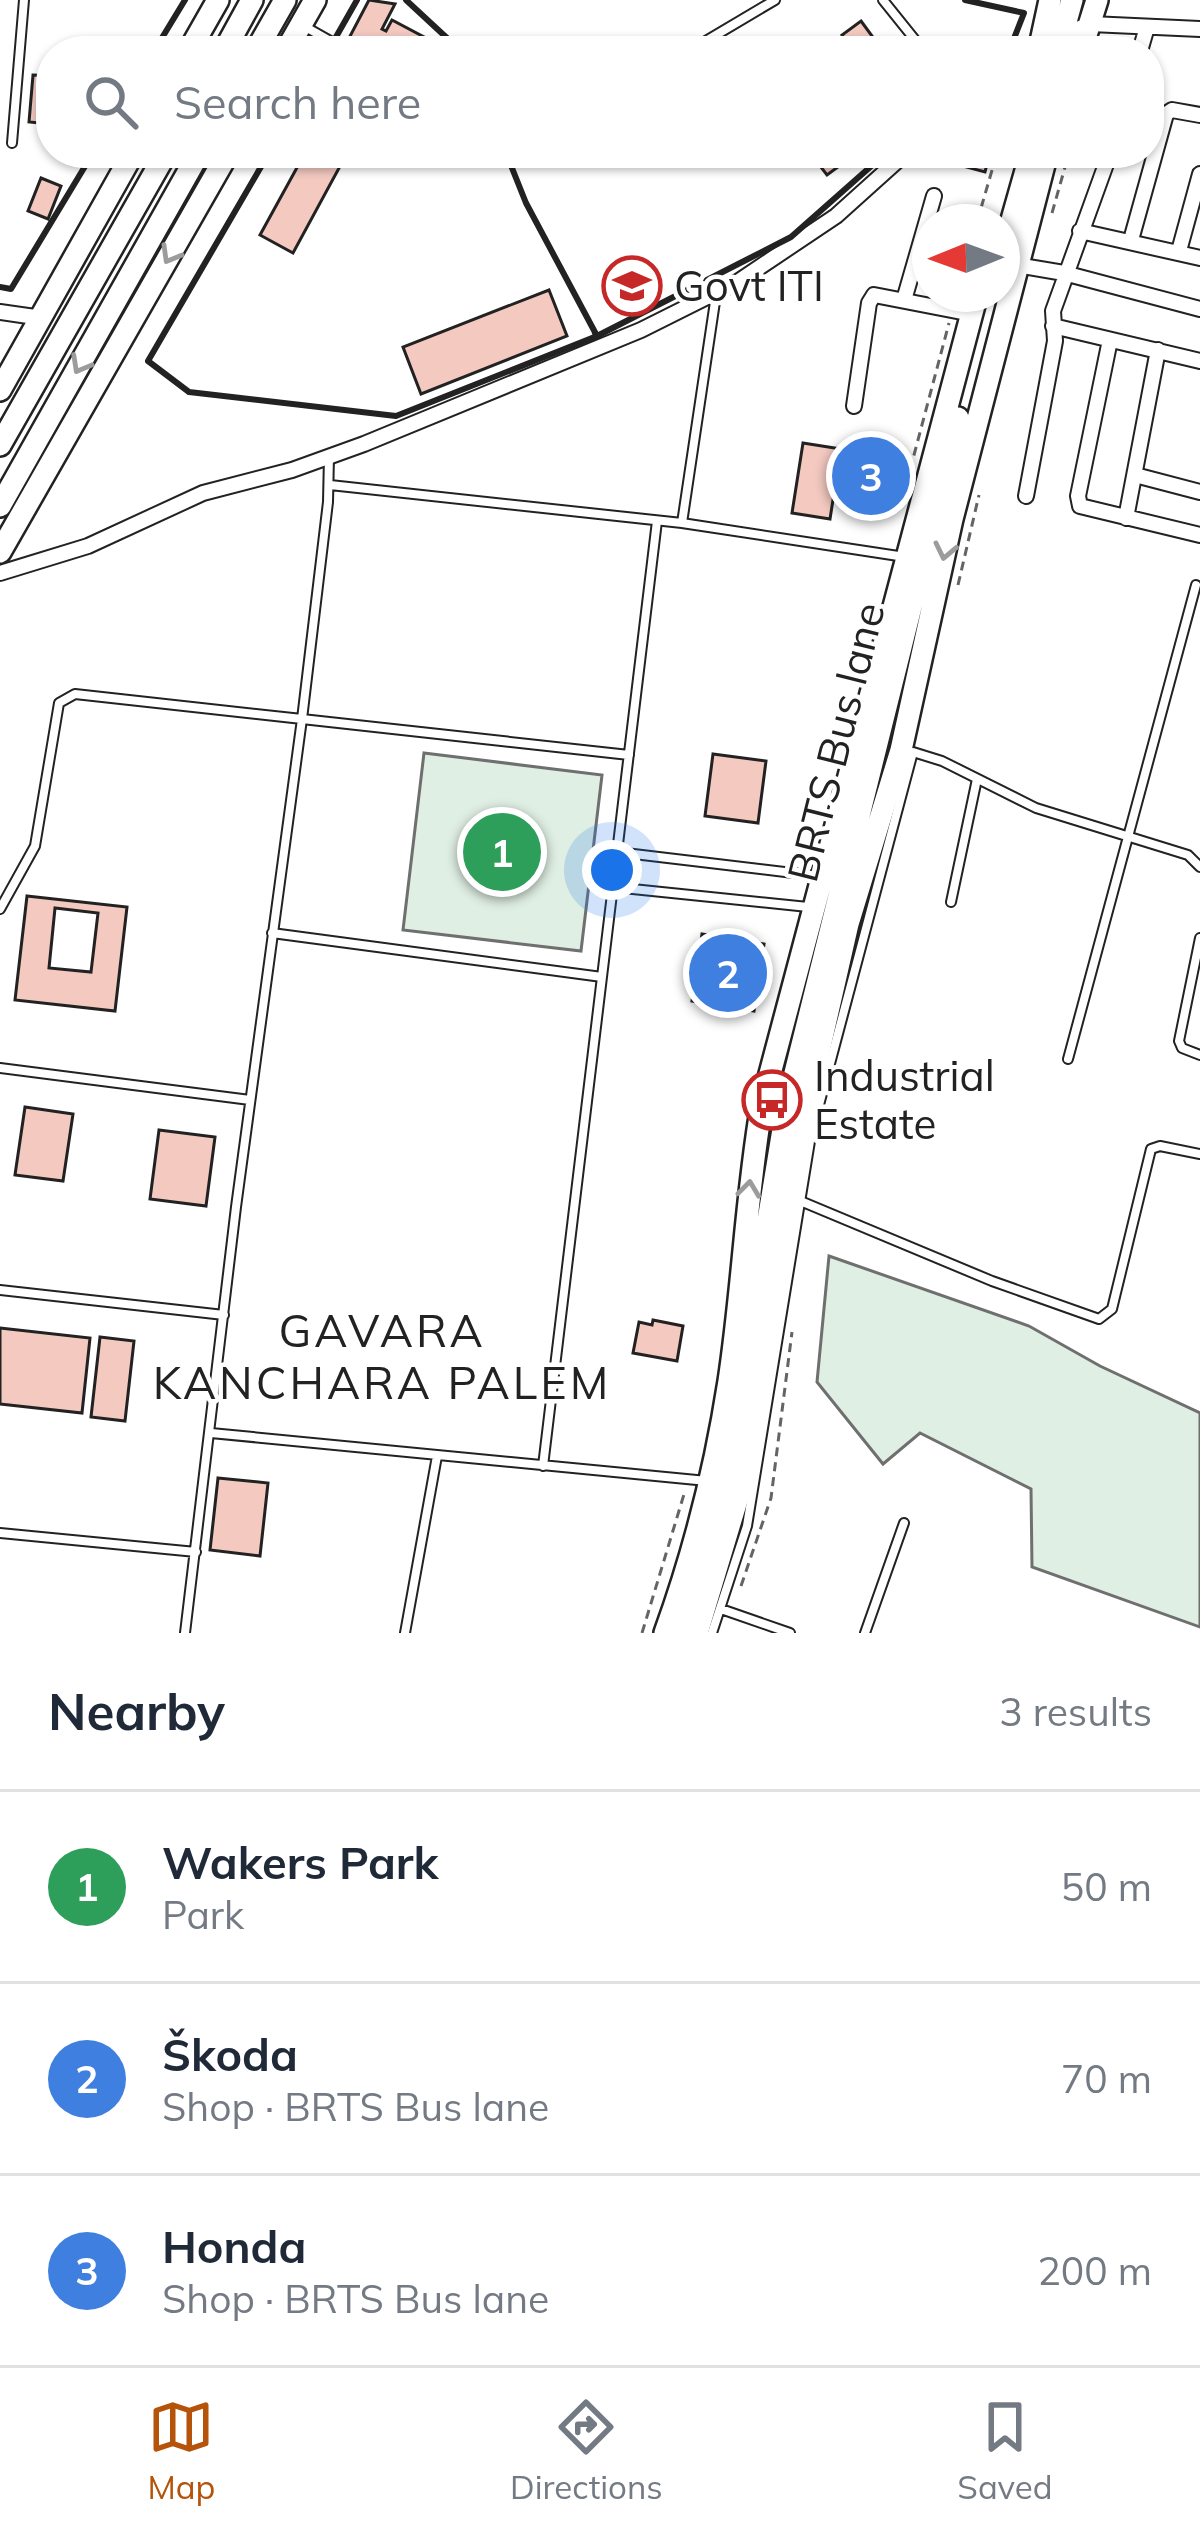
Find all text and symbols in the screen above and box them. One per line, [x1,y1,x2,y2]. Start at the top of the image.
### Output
search box [36,36,1164,168]
icon: search [78,69,144,135]
text: Search here [174,74,421,130]
north arrow [912,204,1020,312]
one-way arrow [161,242,184,263]
school or university icon: Govt ITI [601,255,663,317]
place label: Govt ITI [674,259,824,312]
one-way arrow [71,352,94,374]
pin: 3 [832,431,910,521]
one-way arrow [933,541,958,561]
street label: BRTS Bus lane [775,597,896,887]
pin: 1 [463,807,541,897]
your location [582,840,642,900]
pin: 2 [689,928,767,1018]
place label: Industrial Estate [814,1049,995,1150]
bus stop icon: Industrial Estate [741,1069,803,1131]
one-way arrow [735,1179,761,1199]
district label: GAVARA KANCHARA PALEM [153,1302,611,1410]
text: Nearby [48,1679,225,1743]
text: 3 results [999,1687,1152,1736]
text: Wakers Park [162,1834,438,1890]
text: 1 [75,1862,99,1911]
text: 50 m [1061,1862,1152,1911]
text: Park [162,1890,244,1939]
text: Škoda [162,2026,298,2082]
text: 2 [75,2054,99,2103]
text: 70 m [1061,2054,1152,2103]
text: Shop · BRTS Bus lane [162,2082,549,2131]
text: Honda [162,2218,306,2274]
text: 3 [75,2246,99,2295]
text: 200 m [1037,2246,1152,2295]
text: Shop · BRTS Bus lane [162,2274,549,2323]
tab: Map [147,2394,215,2507]
tab: Directions [510,2394,663,2507]
tab: Saved [957,2394,1053,2507]

